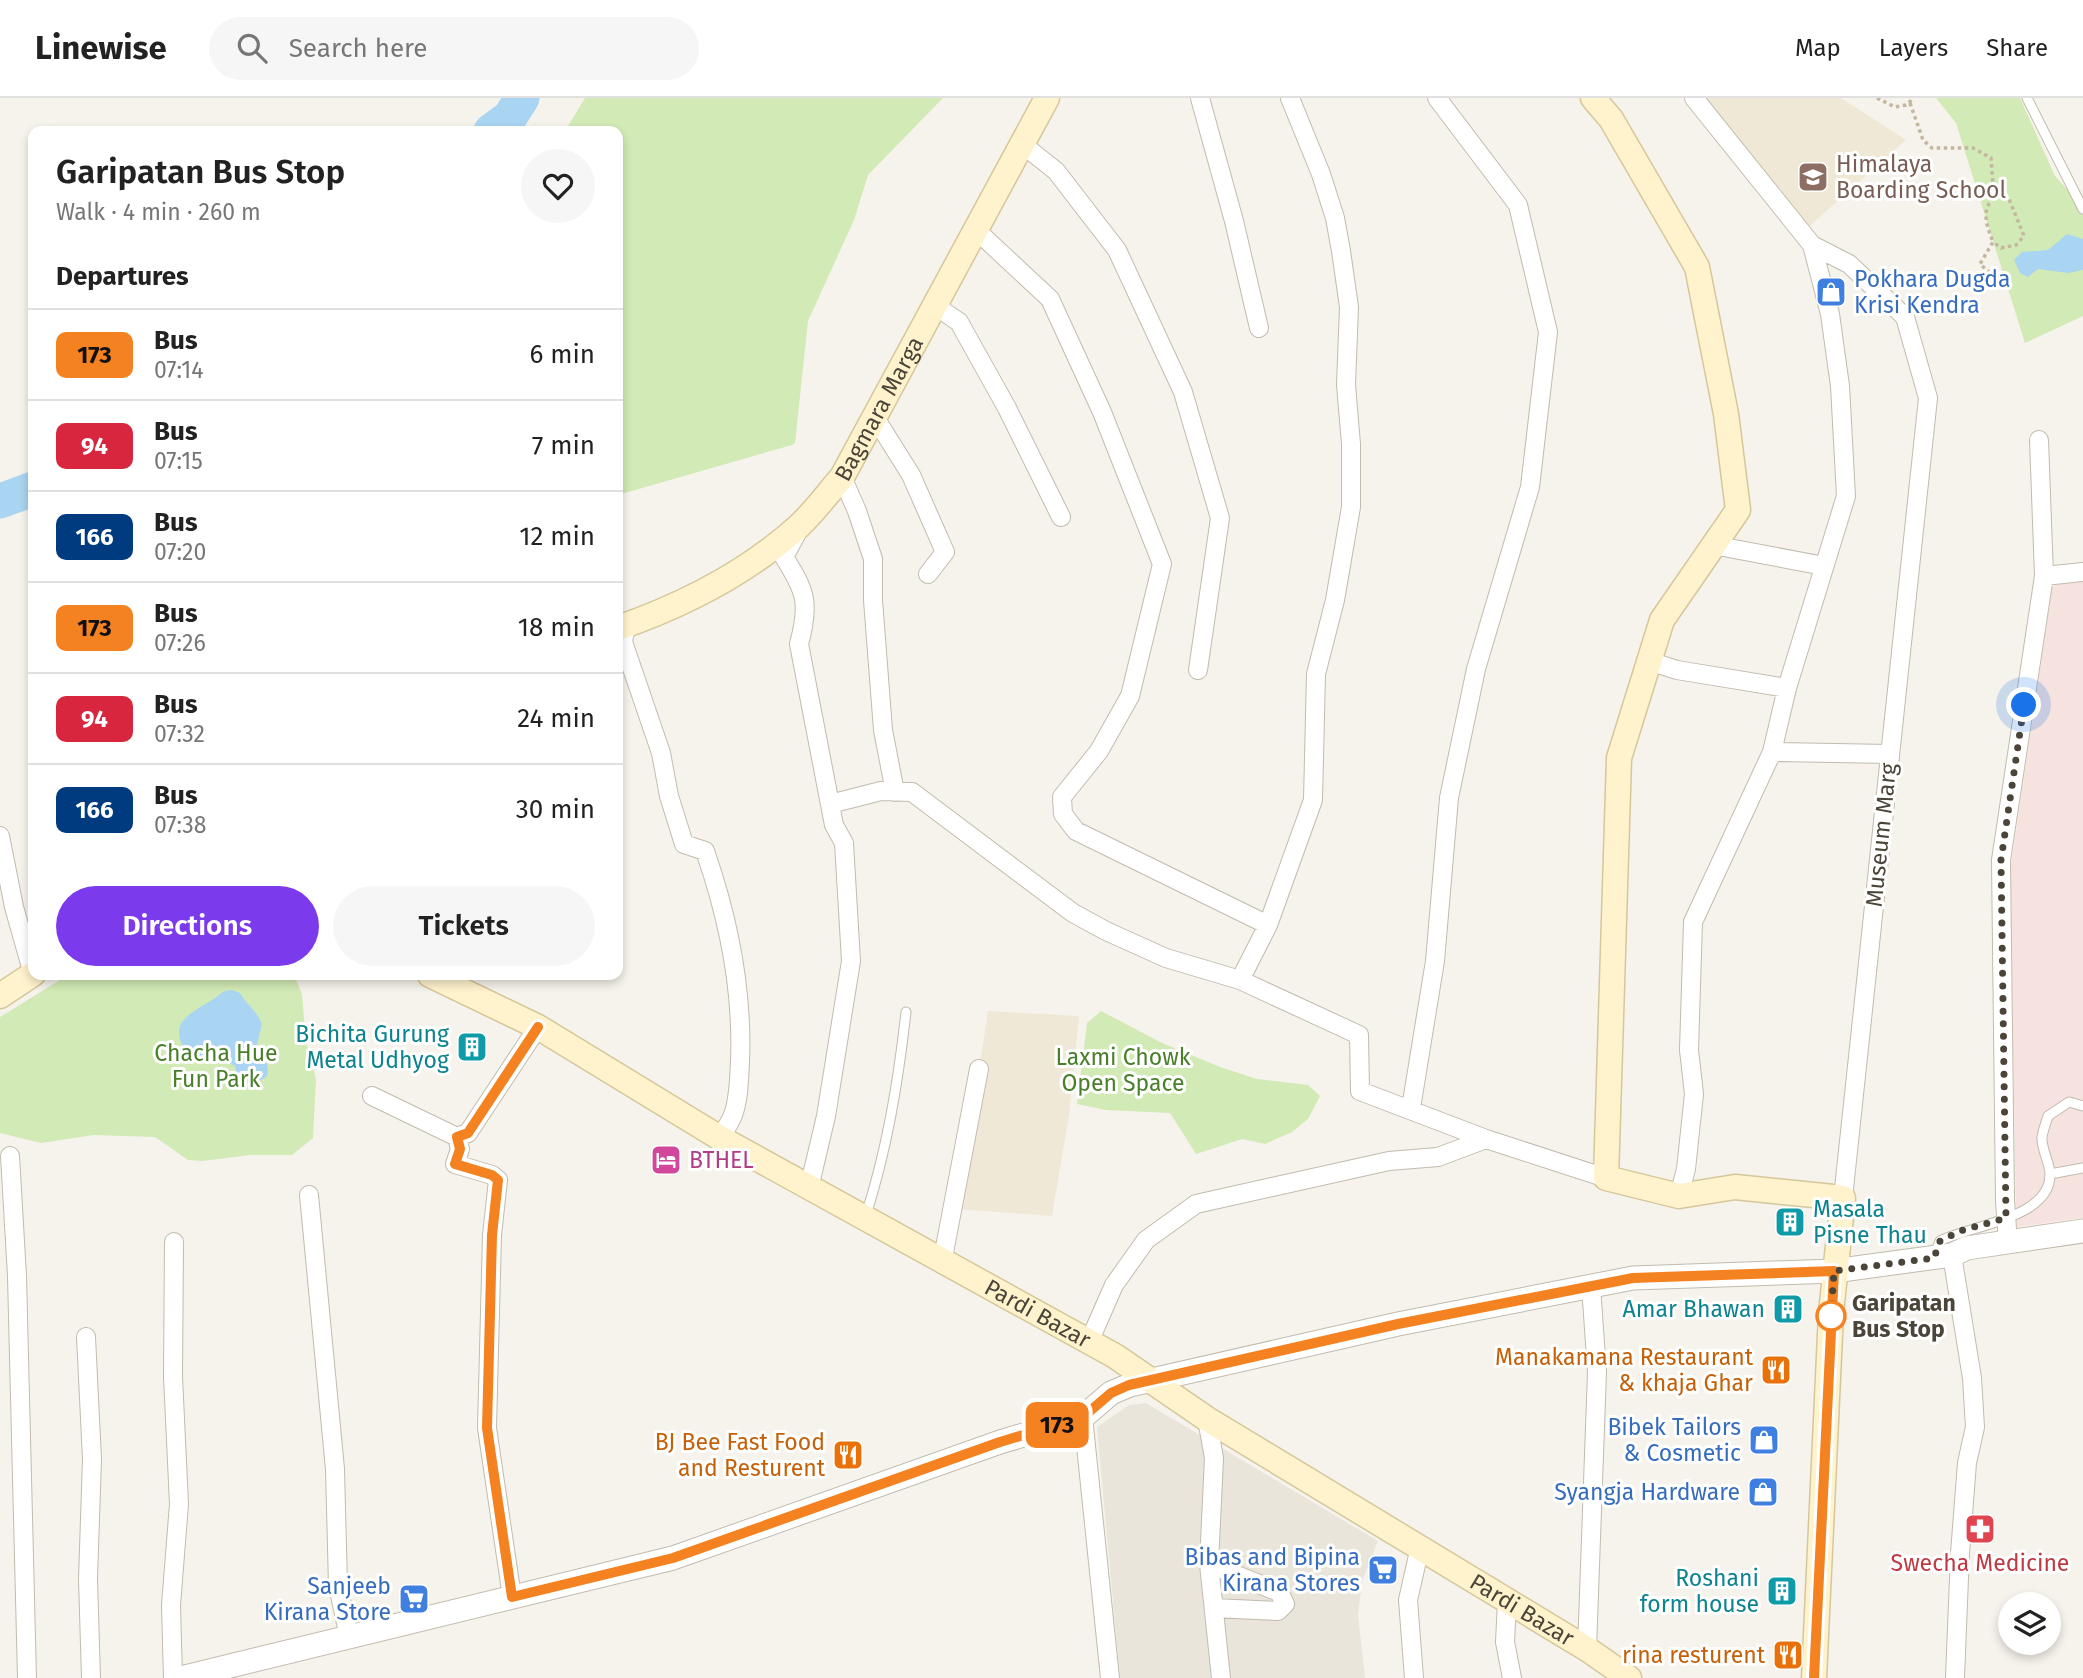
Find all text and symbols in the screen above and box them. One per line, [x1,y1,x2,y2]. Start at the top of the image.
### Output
search box [209,17,699,80]
text: Linewise [35,28,167,68]
icon: search [233,29,271,67]
text: Search here [289,33,428,64]
text: Map [1795,34,1841,62]
text: Layers [1879,34,1948,62]
text: Share [1986,34,2048,62]
button: heart [521,149,595,223]
place label: Himalaya Boarding School [1836,150,2007,204]
text: Garipatan Bus Stop [56,152,345,192]
school or university icon: Himalaya Boarding School [1796,160,1830,194]
text: Walk · 4 min · 260 m [56,198,261,226]
text: Departures [56,261,189,292]
place label: Pokhara Dugda Krisi Kendra [1854,265,2011,319]
shop icon: Pokhara Dugda Krisi Kendra [1814,275,1848,309]
text: Bus [154,325,197,356]
street label: Bagmara Marga [829,332,929,486]
text: 6 min [529,339,595,370]
text: 173 [77,341,112,369]
text: 07:14 [154,356,203,384]
text: Bus [154,416,197,447]
text: 7 min [532,430,595,461]
text: 94 [81,432,108,460]
text: 07:15 [154,447,203,475]
text: Bus [154,507,197,538]
text: 12 min [519,521,595,552]
text: 166 [75,523,114,551]
text: 07:20 [154,538,206,566]
text: Bus [154,598,197,629]
text: 18 min [518,612,595,643]
text: 173 [77,614,112,642]
text: 07:26 [154,629,206,657]
your location [2006,687,2041,722]
text: Bus [154,689,197,720]
text: 24 min [517,703,595,734]
text: 94 [81,705,108,733]
text: 07:32 [154,720,205,748]
street label: Museum Marg [1860,762,1902,908]
text: Bus [154,780,197,811]
text: 30 min [516,794,595,825]
text: 166 [75,796,114,824]
text: 07:38 [154,811,206,839]
button: Directions [56,886,319,966]
button: Tickets [333,886,595,966]
place label: Bichita Gurung Metal Udhyog [295,1020,449,1074]
building icon: Bichita Gurung Metal Udhyog [455,1030,489,1064]
park label: Chacha Hue Fun Park [154,1039,278,1093]
park label: Laxmi Chowk Open Space [1055,1043,1191,1097]
hotel icon: BTHEL [649,1143,683,1177]
place label: BTHEL [689,1146,754,1174]
place label: Masala Pisne Thau [1813,1195,1927,1249]
building icon: Masala Pisne Thau [1773,1205,1807,1239]
street label: Pardi Bazar [980,1273,1096,1354]
place label: Garipatan Bus Stop [1852,1289,1956,1343]
building icon: Amar Bhawan [1771,1292,1805,1326]
place label: Amar Bhawan [1623,1295,1765,1323]
marker: Garipatan Bus Stop [1816,1301,1846,1331]
place label: Manakamana Restaurant & khaja Ghar [1495,1343,1754,1397]
restaurant icon: Manakamana Restaurant & khaja Ghar [1759,1353,1793,1387]
line badge: 173 [1017,1402,1097,1448]
text: 173 [1040,1411,1074,1439]
place label: Bibek Tailors & Cosmetic [1607,1413,1741,1467]
shop icon: Bibek Tailors & Cosmetic [1747,1423,1781,1457]
place label: BJ Bee Fast Food and Resturent [655,1428,826,1482]
restaurant icon: BJ Bee Fast Food and Resturent [831,1438,865,1472]
shop icon: Syangja Hardware [1746,1475,1780,1509]
place label: Syangja Hardware [1554,1478,1740,1506]
pharmacy icon: Swecha Medicine [1963,1512,1997,1546]
place label: Bibas and Bipina Kirana Stores [1185,1543,1360,1597]
place label: Swecha Medicine [1891,1549,2069,1577]
supermarket icon: Bibas and Bipina Kirana Stores [1366,1553,1400,1587]
place label: Roshani form house [1640,1564,1759,1618]
street label: Pardi Bazar [1465,1567,1579,1652]
place label: Sanjeeb Kirana Store [264,1572,391,1626]
building icon: Roshani form house [1765,1574,1799,1608]
supermarket icon: Sanjeeb Kirana Store [397,1582,431,1616]
map controls [1998,1592,2061,1655]
button: layers [1998,1592,2061,1655]
restaurant icon: rina resturent [1771,1638,1805,1672]
place label: rina resturent [1622,1641,1766,1669]

